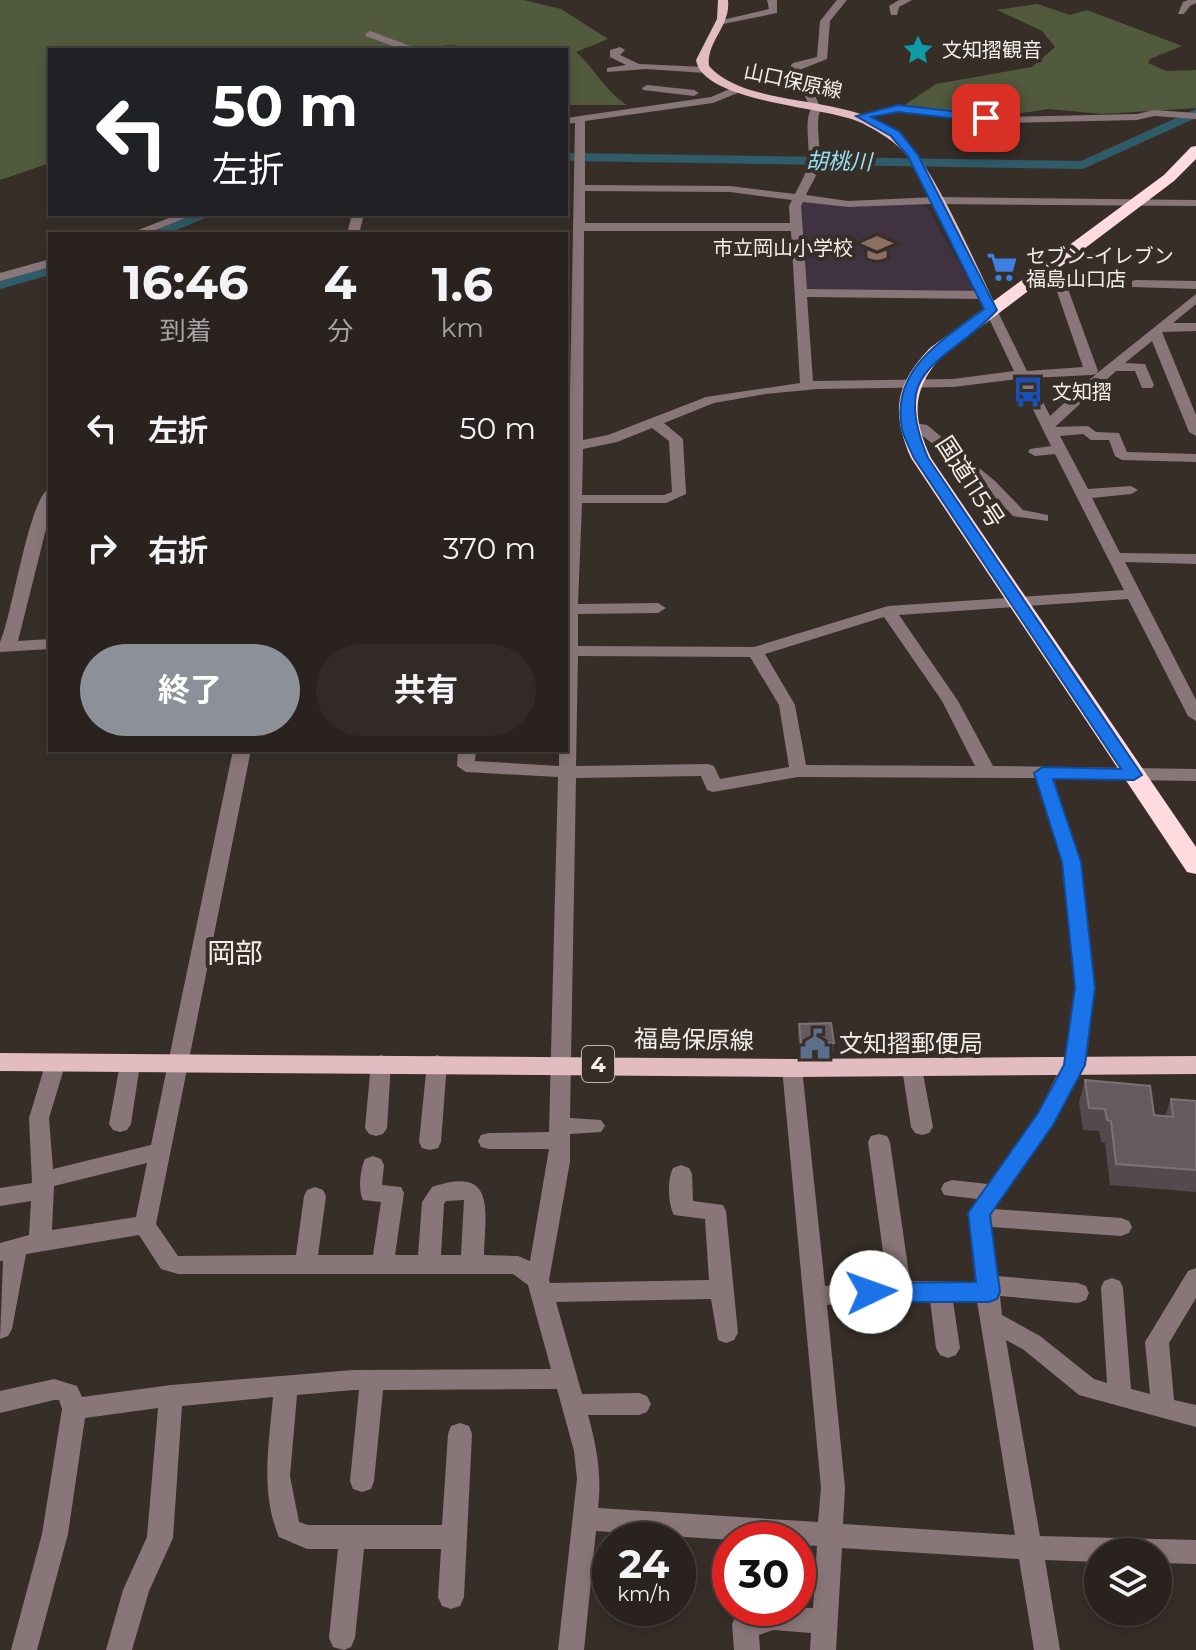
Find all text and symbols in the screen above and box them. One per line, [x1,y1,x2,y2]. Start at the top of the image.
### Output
place icon: 文知摺観音 [901,33,935,67]
place label: 文知摺観音 [942,38,1042,62]
street label: 山口保原線 [742,59,844,103]
text: 50 m [212,72,358,140]
icon: left [80,80,184,184]
pin [952,84,1020,152]
icon: arrive [964,96,1008,140]
text: 左折 [212,147,284,191]
water label: 胡桃川 [806,147,874,176]
school or university icon: 市立岡山小学校 [860,231,894,265]
place label: 市立岡山小学校 [713,236,853,260]
place label: セブン-イレブン 福島山口店 [1026,244,1174,291]
supermarket icon: セブン-イレブン 福島山口店 [985,250,1019,284]
text: 16:46 [123,253,249,311]
text: 4 [324,253,357,311]
text: 1.6 [432,255,493,313]
text: km [441,312,484,344]
text: 到着 [160,315,212,347]
text: 分 [327,315,353,347]
bus stop icon: 文知摺 [1011,375,1045,409]
place label: 文知摺 [1052,380,1112,404]
icon: left [80,406,124,450]
text: 50 m [459,410,536,447]
text: 左折 [148,412,208,449]
street label: 国道115号 [930,431,1011,533]
icon: right [80,526,124,570]
text: 370 m [443,530,536,567]
text: 右折 [148,532,208,569]
button: 終了 [80,644,300,736]
button: 共有 [316,644,536,736]
district label: 岡部 [207,936,263,970]
street label: 福島保原線 [634,1024,754,1055]
public building icon: 文知摺郵便局 [798,1027,832,1061]
place label: 文知摺郵便局 [839,1029,983,1058]
road number: 4 [582,1046,614,1082]
position arrow [829,1250,913,1334]
speed limit sign: 30 [712,1522,816,1626]
map controls [1084,1538,1172,1626]
button: layers [1084,1538,1172,1626]
text: 24 [619,1539,669,1588]
text: km/h [617,1582,671,1606]

